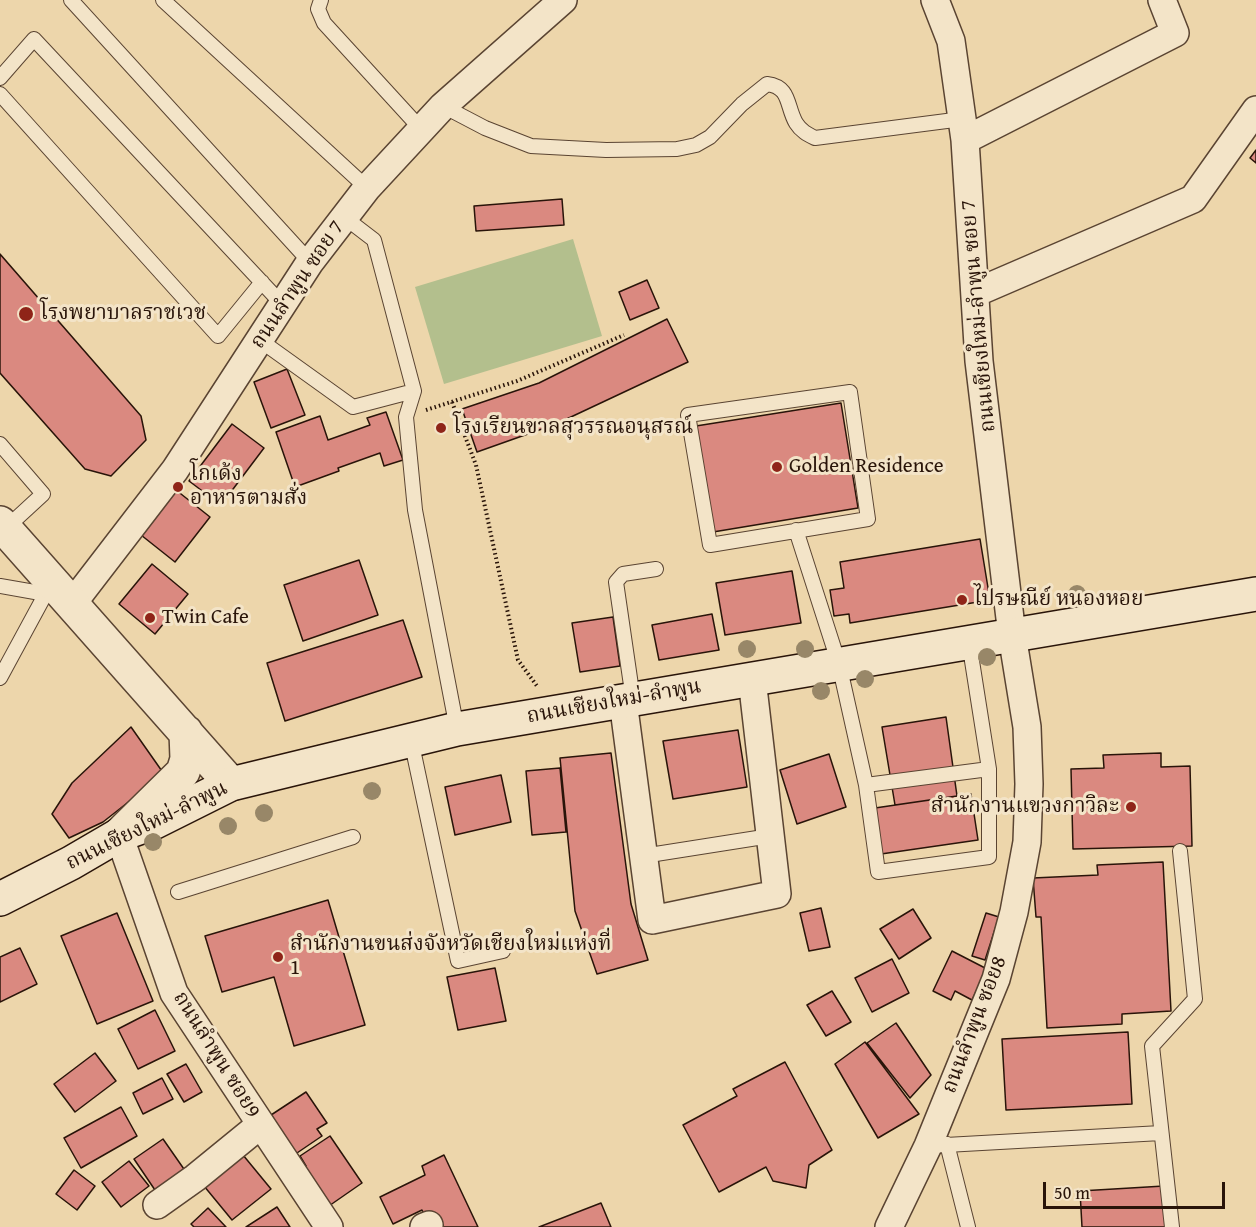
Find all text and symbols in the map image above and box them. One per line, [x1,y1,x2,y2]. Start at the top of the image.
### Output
street label: ถนนเชียงใหม่-ลำพูน ซอย 7 [956,199,1002,433]
street label: ถนนลำพูน ซอย 7 [246,216,350,354]
place label: โรงพยาบาลราชเวช [40,301,206,327]
marker: โรงพยาบาลราชเวช [17,305,35,323]
place label: โรงเรียนขาลสุวรรณอนุสรณ์ [453,415,693,441]
marker: โรงเรียนขาลสุวรรณอนุสรณ์ [434,421,448,435]
place label: Golden Residence [789,454,944,480]
marker: Golden Residence [770,460,784,474]
place label: โกเด้ง อาหารตามสั่ง [190,462,307,512]
marker: โกเด้ง อาหารตามสั่ง [171,480,185,494]
place label: ไปรษณีย์ หนองหอย [974,587,1144,613]
marker: ไปรษณีย์ หนองหอย [955,593,969,607]
place label: Twin Cafe [162,605,249,631]
marker: Twin Cafe [143,611,157,625]
street label: ถนนเชียงใหม่-ลำพูน [525,674,703,730]
street label: ถนนเชียงใหม่-ลำพูน [62,776,232,876]
place label: สำนักงานแขวงกาวิละ [931,794,1119,820]
marker: สำนักงานแขวงกาวิละ [1124,800,1138,814]
place label: สำนักงานขนส่งจังหวัดเชียงใหม่แห่งที่ 1 [290,932,611,982]
marker: สำนักงานขนส่งจังหวัดเชียงใหม่แห่งที่ 1 [271,950,285,964]
street label: ถนนลำพูน ซอย8 [937,953,1013,1097]
street label: ถนนลำพูน ซอย9 [167,987,265,1123]
scale bar [1046,1170,1228,1208]
text: 50 m [1054,1179,1090,1206]

